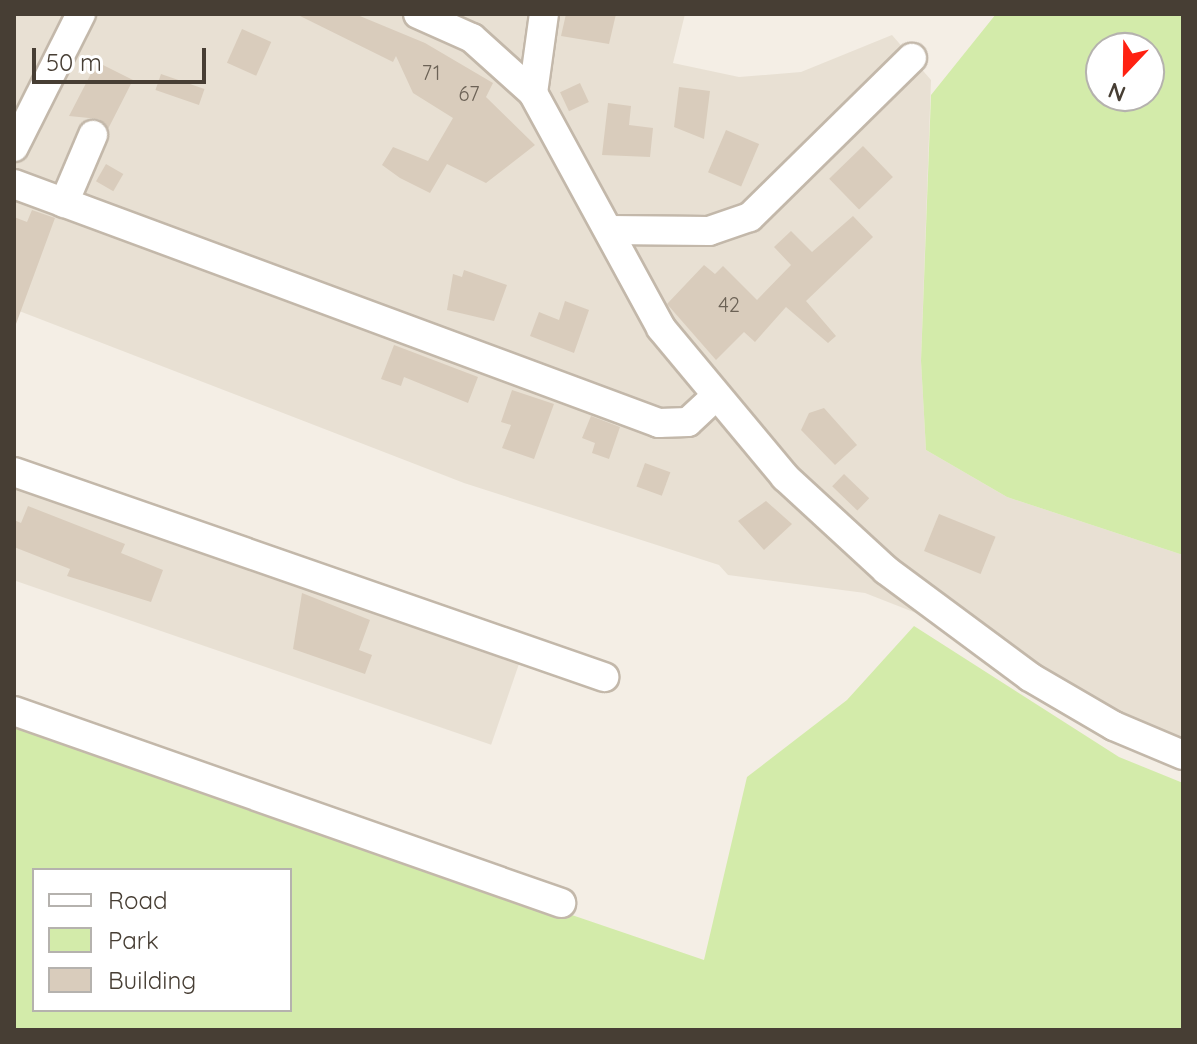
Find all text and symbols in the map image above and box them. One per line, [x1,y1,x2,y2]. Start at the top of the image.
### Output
scale bar [36,32,210,82]
north arrow [1085,32,1165,112]
text: 50 m [46,47,102,77]
house number: 71 [422,60,440,84]
text: N [1104,76,1130,108]
house number: 67 [458,81,480,105]
house number: 42 [718,292,740,316]
legend [32,868,292,1012]
text: Road [108,885,168,915]
text: Park [108,925,159,955]
text: Building [108,965,196,995]

